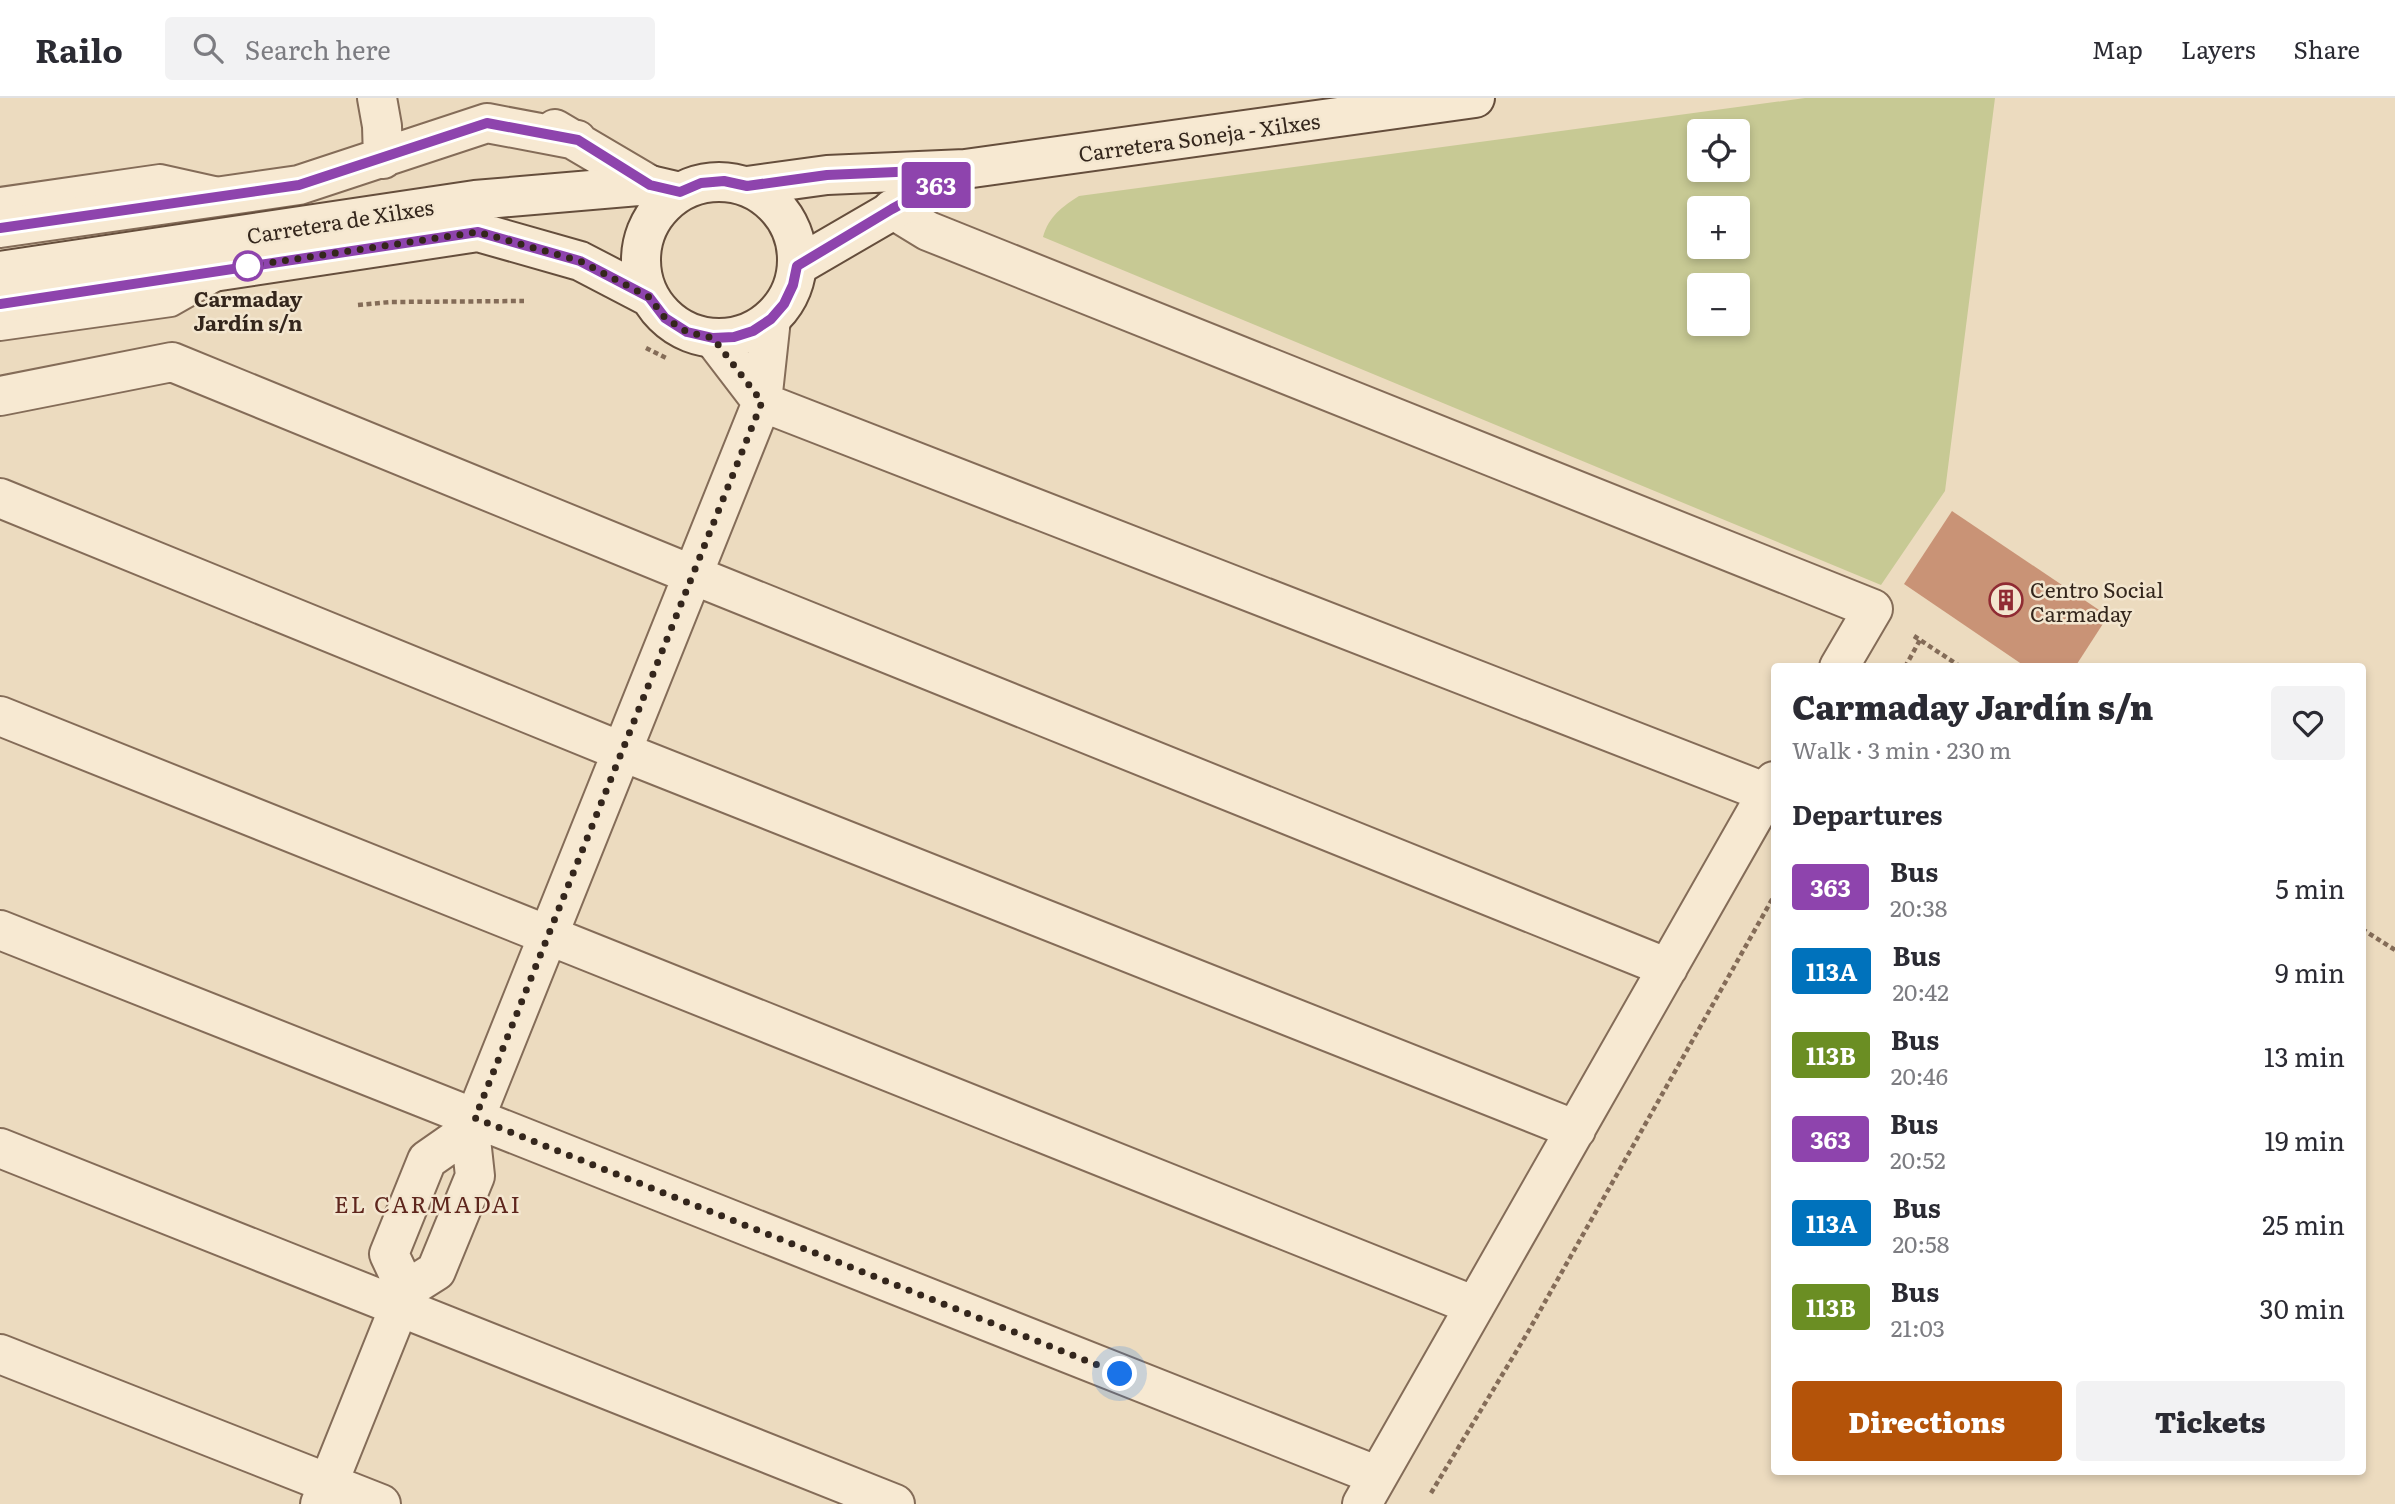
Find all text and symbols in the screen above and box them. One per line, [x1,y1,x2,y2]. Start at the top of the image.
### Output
search box [165,17,655,80]
text: Railo [35,24,123,73]
icon: search [189,29,227,67]
text: Search here [245,29,391,68]
text: Map [2092,31,2143,66]
text: Layers [2181,31,2255,66]
text: Share [2293,31,2360,66]
street label: Carretera Soneja - Xilxes [1076,104,1322,168]
map controls [1687,119,1750,336]
button: locate [1687,119,1750,182]
line badge: 363 [896,162,976,208]
text: 363 [916,167,956,202]
street label: Carretera de Xilxes [244,190,436,250]
button: + [1687,196,1750,259]
marker: Carmaday Jardín s/n [233,251,263,281]
button: − [1687,273,1750,336]
place label: Carmaday Jardín s/n [193,282,303,337]
place label: Centro Social Carmaday [2030,573,2164,628]
building icon: Centro Social Carmaday [1987,581,2025,619]
text: Carmaday Jardín s/n [1792,681,2153,730]
button: heart [2271,686,2345,760]
text: Walk · 3 min · 230 m [1792,732,2011,766]
text: Departures [1792,794,1943,833]
text: Bus [1890,851,1938,890]
text: 5 min [2276,868,2345,907]
text: 363 [1810,869,1851,904]
text: 20:38 [1890,890,1948,924]
text: Bus [1892,935,1941,974]
text: 9 min [2275,952,2345,991]
text: 113A [1806,953,1857,988]
text: 20:42 [1892,974,1949,1008]
text: Bus [1891,1019,1939,1058]
text: 13 min [2264,1036,2345,1075]
text: 113B [1806,1037,1856,1072]
text: 20:46 [1891,1058,1948,1092]
text: Bus [1890,1103,1938,1142]
text: 19 min [2265,1120,2345,1159]
text: 363 [1810,1121,1851,1156]
text: 20:52 [1890,1142,1946,1176]
district label: EL CARMADAI [334,1186,522,1220]
text: Bus [1892,1187,1941,1226]
text: 25 min [2262,1204,2345,1243]
text: 113A [1806,1205,1857,1240]
text: 20:58 [1892,1226,1949,1260]
text: Bus [1891,1271,1939,1310]
text: 30 min [2260,1288,2345,1327]
text: 113B [1806,1289,1856,1324]
text: 21:03 [1891,1310,1945,1344]
your location [1102,1356,1137,1391]
button: Directions [1792,1381,2062,1461]
button: Tickets [2076,1381,2345,1461]

